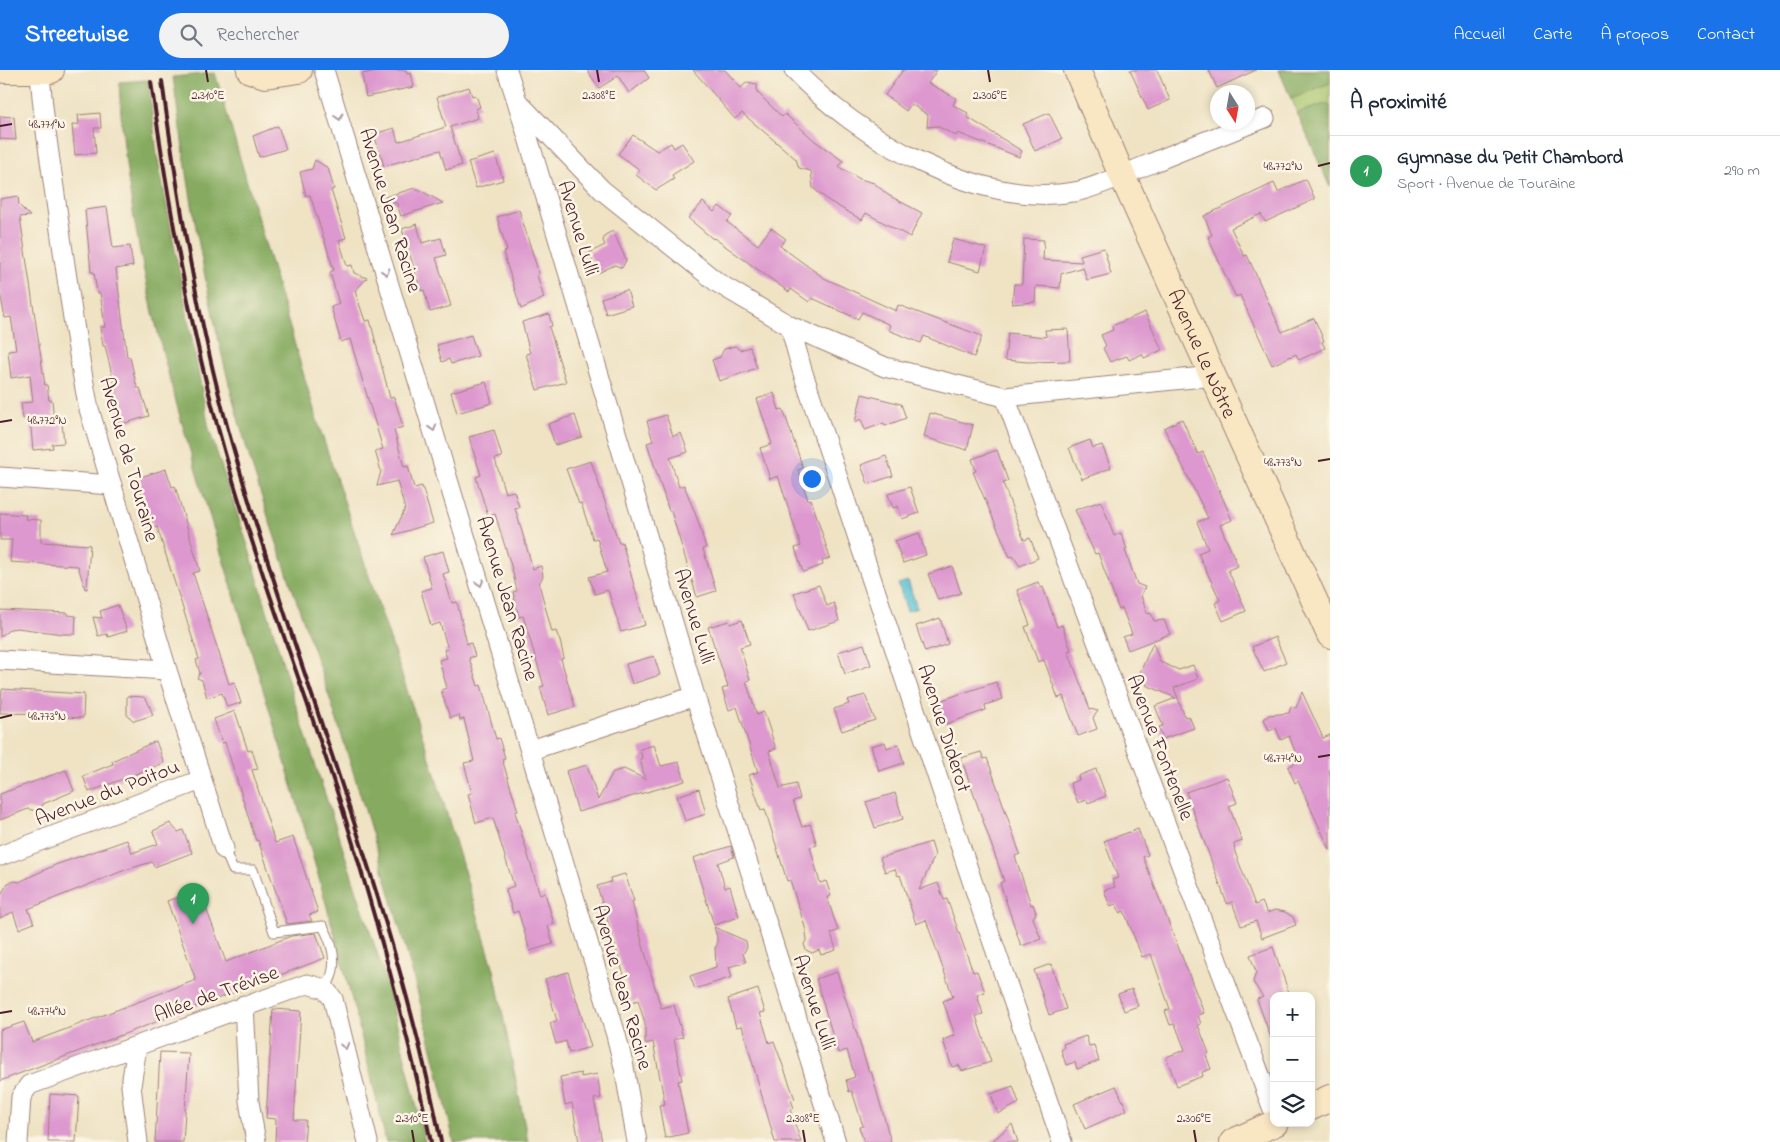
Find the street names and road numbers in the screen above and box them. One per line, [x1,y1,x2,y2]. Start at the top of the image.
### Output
street label: Avenue Jean Racine [350,125,429,297]
street label: Avenue Lulli [548,177,606,280]
street label: Avenue Le Nôtre [1159,285,1243,424]
street label: Avenue de Touraine [90,374,166,546]
street label: Avenue Jean Racine [467,513,546,685]
street label: Avenue Lulli [664,565,722,668]
street label: Avenue Diderot [908,661,978,796]
street label: Avenue Fontenelle [1118,671,1201,825]
street label: Avenue du Poitou [31,753,184,835]
street label: Avenue Jean Racine [583,901,659,1074]
street label: Avenue Lulli [784,951,843,1054]
street label: Allée de Trévise [150,958,284,1031]

